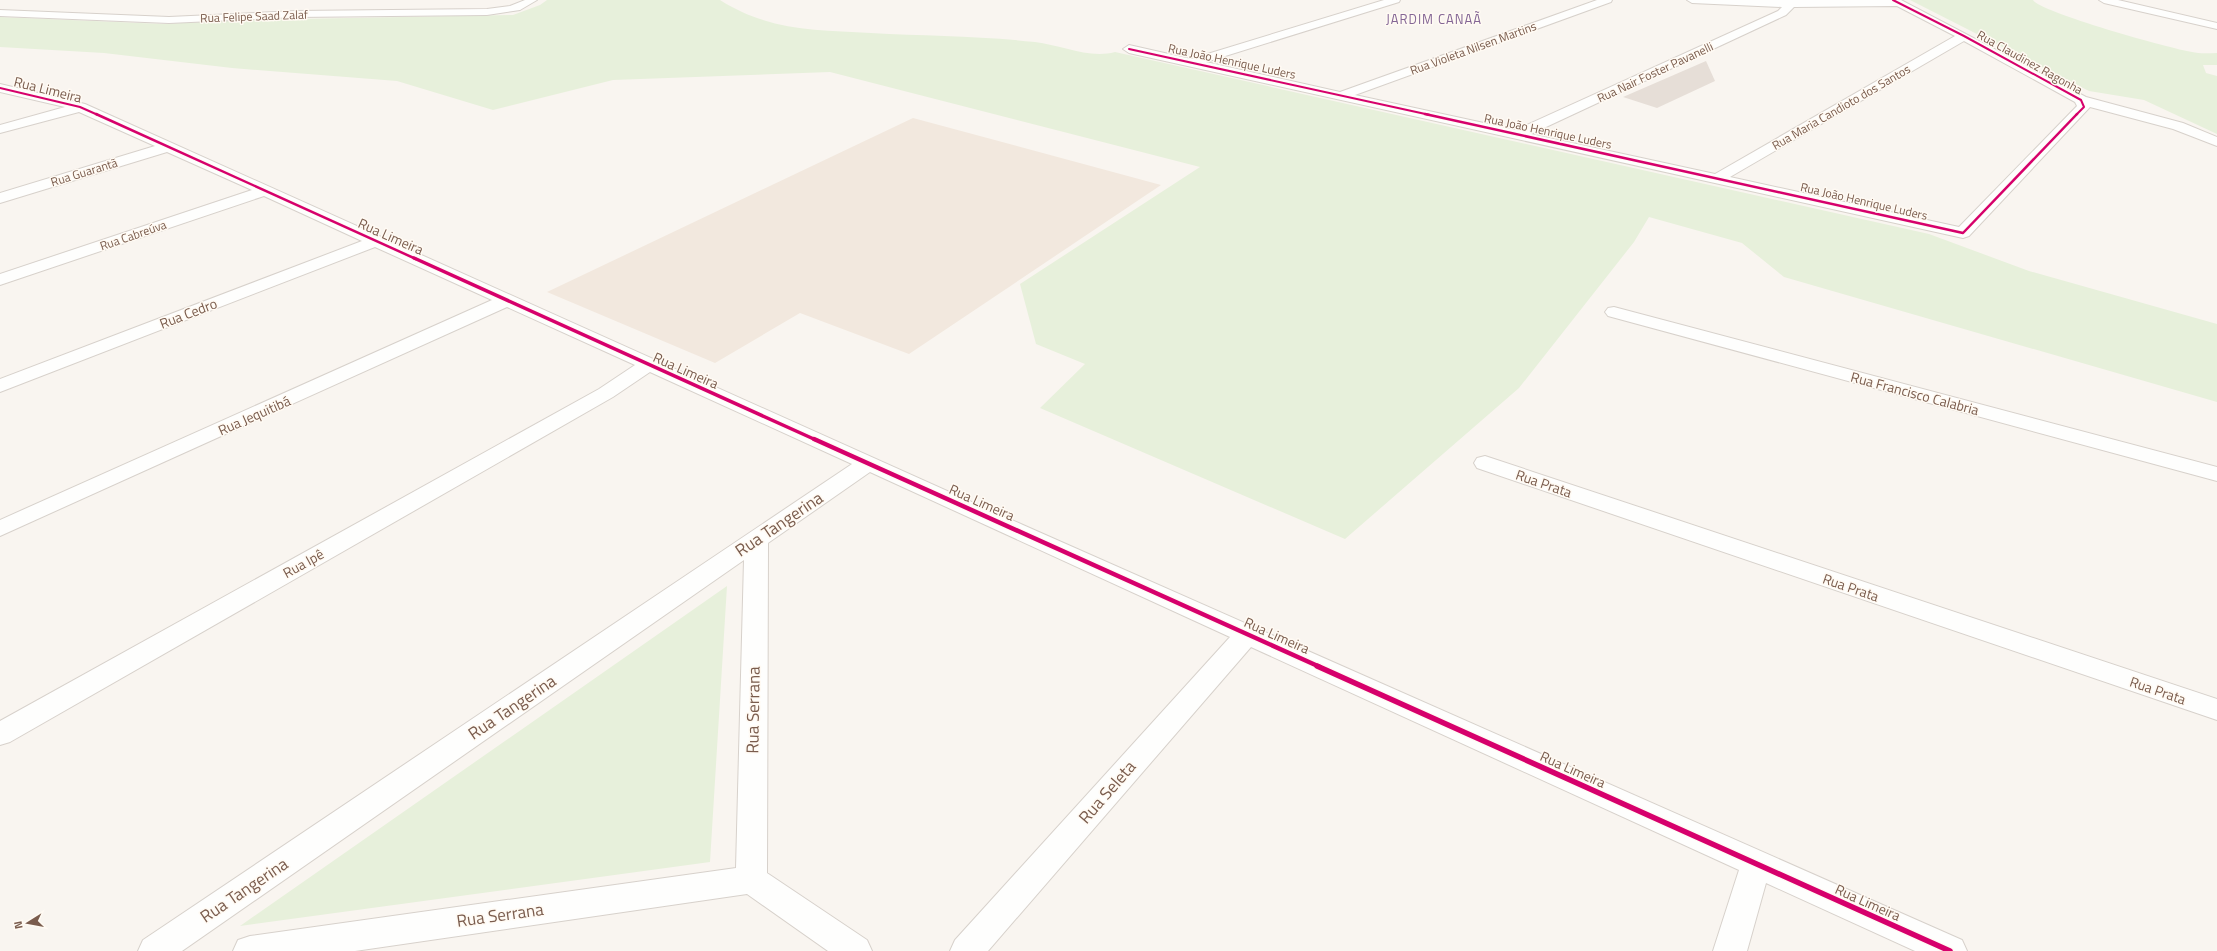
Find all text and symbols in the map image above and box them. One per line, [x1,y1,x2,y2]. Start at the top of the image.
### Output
street label: Rua Felipe Saad Zalaf [200,5,308,27]
district label: JARDIM CANAÃ [1386,9,1482,29]
street label: Rua Violeta Nilsen Martins [1407,16,1539,80]
street label: Rua Claudinez Ragonha [1974,25,2086,99]
street label: Rua Nair Foster Pavanelli [1594,37,1716,107]
street label: Rua João Henrique Luders [1166,38,1298,84]
street label: Rua Maria Candioto dos Santos [1768,59,1914,155]
street label: Rua Limeira [12,70,84,108]
street label: Rua João Henrique Luders [1482,108,1614,154]
street label: Rua Guarantã [48,153,120,191]
street label: Rua João Henrique Luders [1799,177,1930,225]
street label: Rua Limeira [355,212,427,260]
street label: Rua Cabreúva [97,215,169,255]
street label: Rua Cedro [156,292,220,334]
street label: Rua Limeira [650,346,722,394]
street label: Rua Francisco Calabria [1849,366,1981,420]
street label: Rua Jequitibá [214,390,294,440]
street label: Rua Prata [1513,464,1575,502]
street label: Rua Limeira [946,478,1018,526]
street label: Rua Tangerina [730,485,829,563]
street label: Rua Ipê [279,543,327,583]
street label: Rua Prata [1820,568,1882,606]
street label: Rua Limeira [1241,611,1313,659]
street label: Rua Serrana [739,666,767,754]
street label: Rua Tangerina [463,668,562,746]
street label: Rua Prata [2127,671,2189,709]
street label: Rua Limeira [1537,745,1609,793]
street label: Rua Seleta [1072,754,1142,829]
street label: Rua Tangerina [195,851,294,929]
street label: Rua Limeira [1832,878,1904,926]
street label: Rua Serrana [455,896,546,934]
north arrow [8,903,48,943]
text: N [10,920,27,930]

